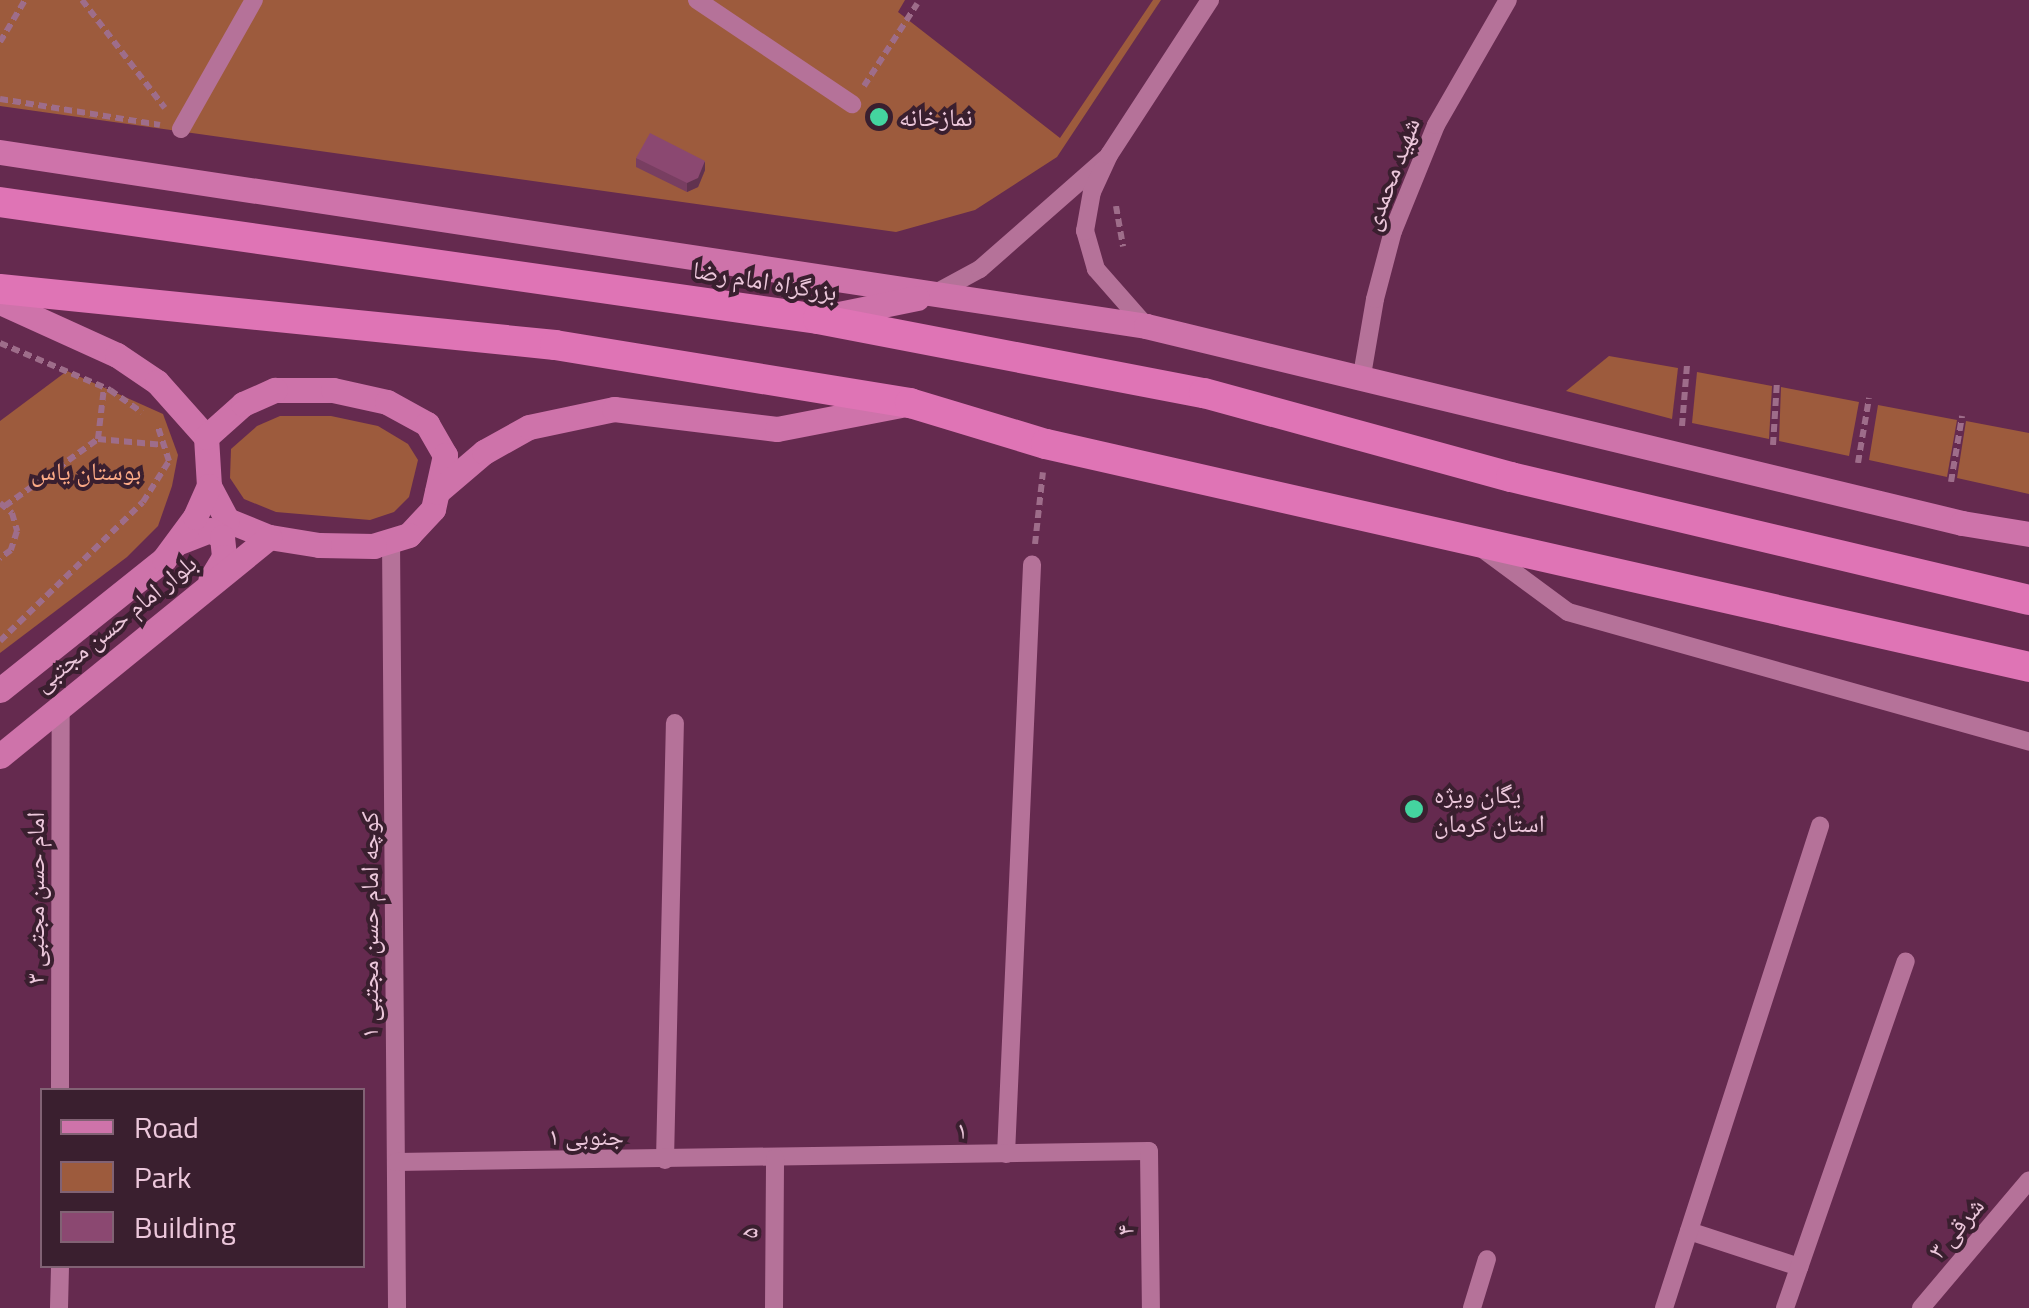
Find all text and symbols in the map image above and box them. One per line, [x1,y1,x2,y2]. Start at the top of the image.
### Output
place label: نمازخانه [899,102,973,132]
marker: نمازخانه [868,106,890,128]
street label: شهید محمدی [1356,114,1426,234]
street label: بزرگراه امام رضا [691,255,839,307]
park label: بوستان یاس [31,456,141,486]
street label: بلوار امام حسن مجتبی [27,548,203,698]
place label: یگان ویژه استان کرمان [1434,780,1545,839]
marker: یگان ویژه استان کرمان [1403,798,1425,820]
street label: کوچه امام حسن مجتبی ۱ [354,811,384,1039]
street label: امام حسن مجتبی ۳ [20,812,50,984]
legend [40,1088,365,1268]
text: Road [134,1104,199,1150]
street label: ۱‍ [956,1115,968,1145]
street label: ۱ جنوبی [548,1121,624,1151]
text: Park [134,1154,191,1200]
street label: ۳ شرقی [1922,1191,1990,1265]
text: Building [134,1204,236,1250]
street label: ۴ [1110,1224,1140,1236]
street label: ۵ [734,1227,764,1239]

